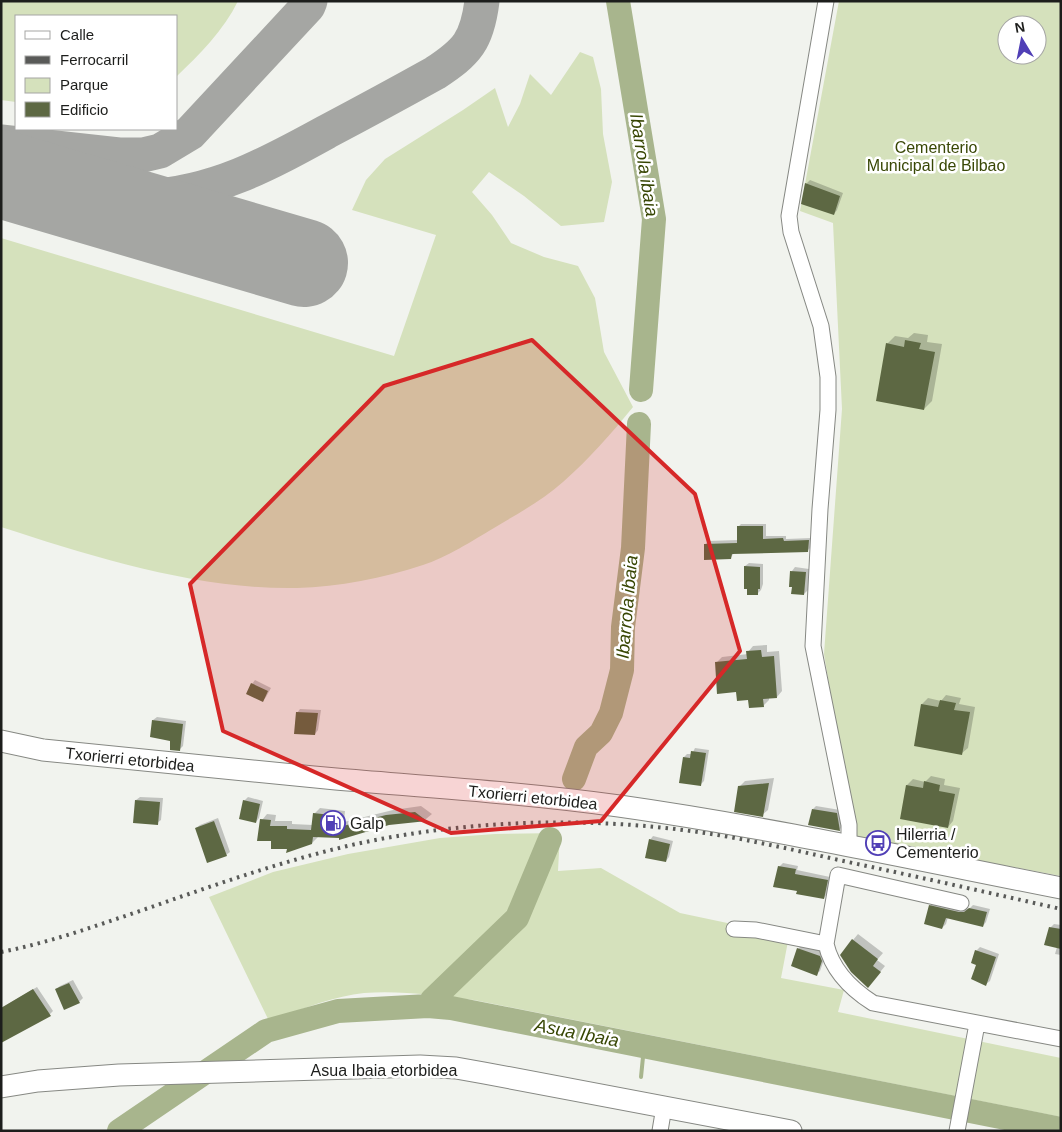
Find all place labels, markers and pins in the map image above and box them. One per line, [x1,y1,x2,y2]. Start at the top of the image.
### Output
fuel station icon: Galp [320,810,346,836]
place label: Galp [350,815,384,832]
place label: Hilerria / Cementerio [896,826,979,861]
bus stop icon: Hilerria / Cementerio [865,830,891,856]

